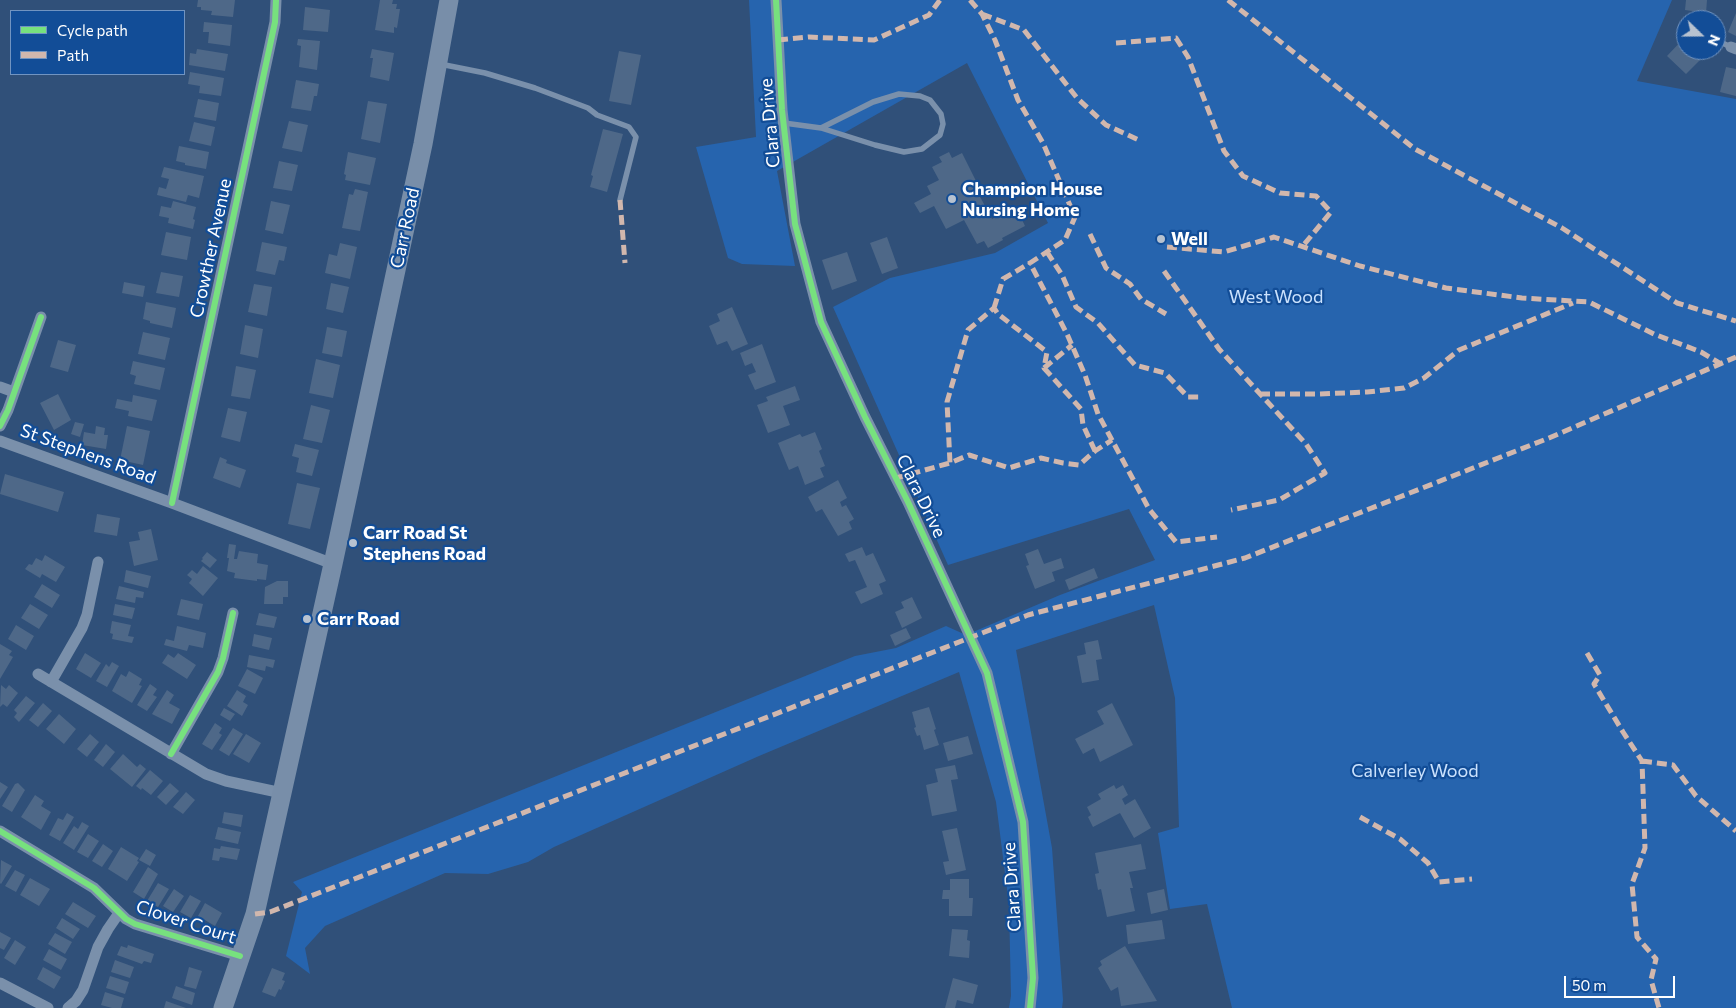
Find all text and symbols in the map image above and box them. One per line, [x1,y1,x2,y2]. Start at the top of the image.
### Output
legend [10,10,185,75]
north arrow [1676,10,1726,60]
text: Cycle path [57,21,128,39]
text: N [1705,32,1724,48]
text: Path [57,46,89,64]
street label: Clara Drive [755,77,785,169]
street label: Crowther Avenue [186,176,236,320]
place label: Champion House Nursing Home [962,178,1103,220]
street label: Carr Road [386,186,424,270]
marker: Champion House Nursing Home [946,193,958,205]
place label: Well [1171,228,1208,250]
marker: Well [1155,233,1167,245]
park label: West Wood [1229,286,1323,308]
street label: St Stephens Road [17,419,159,489]
street label: Clara Drive [892,451,950,541]
place label: Carr Road St Stephens Road [363,522,486,564]
marker: Carr Road St Stephens Road [347,537,359,549]
place label: Carr Road [317,608,400,630]
marker: Carr Road [301,613,313,625]
park label: Calverley Wood [1351,760,1479,782]
street label: Clara Drive [998,842,1026,932]
street label: Clover Court [133,896,239,948]
scale bar [1566,966,1677,998]
text: 50 m [1572,976,1606,994]

